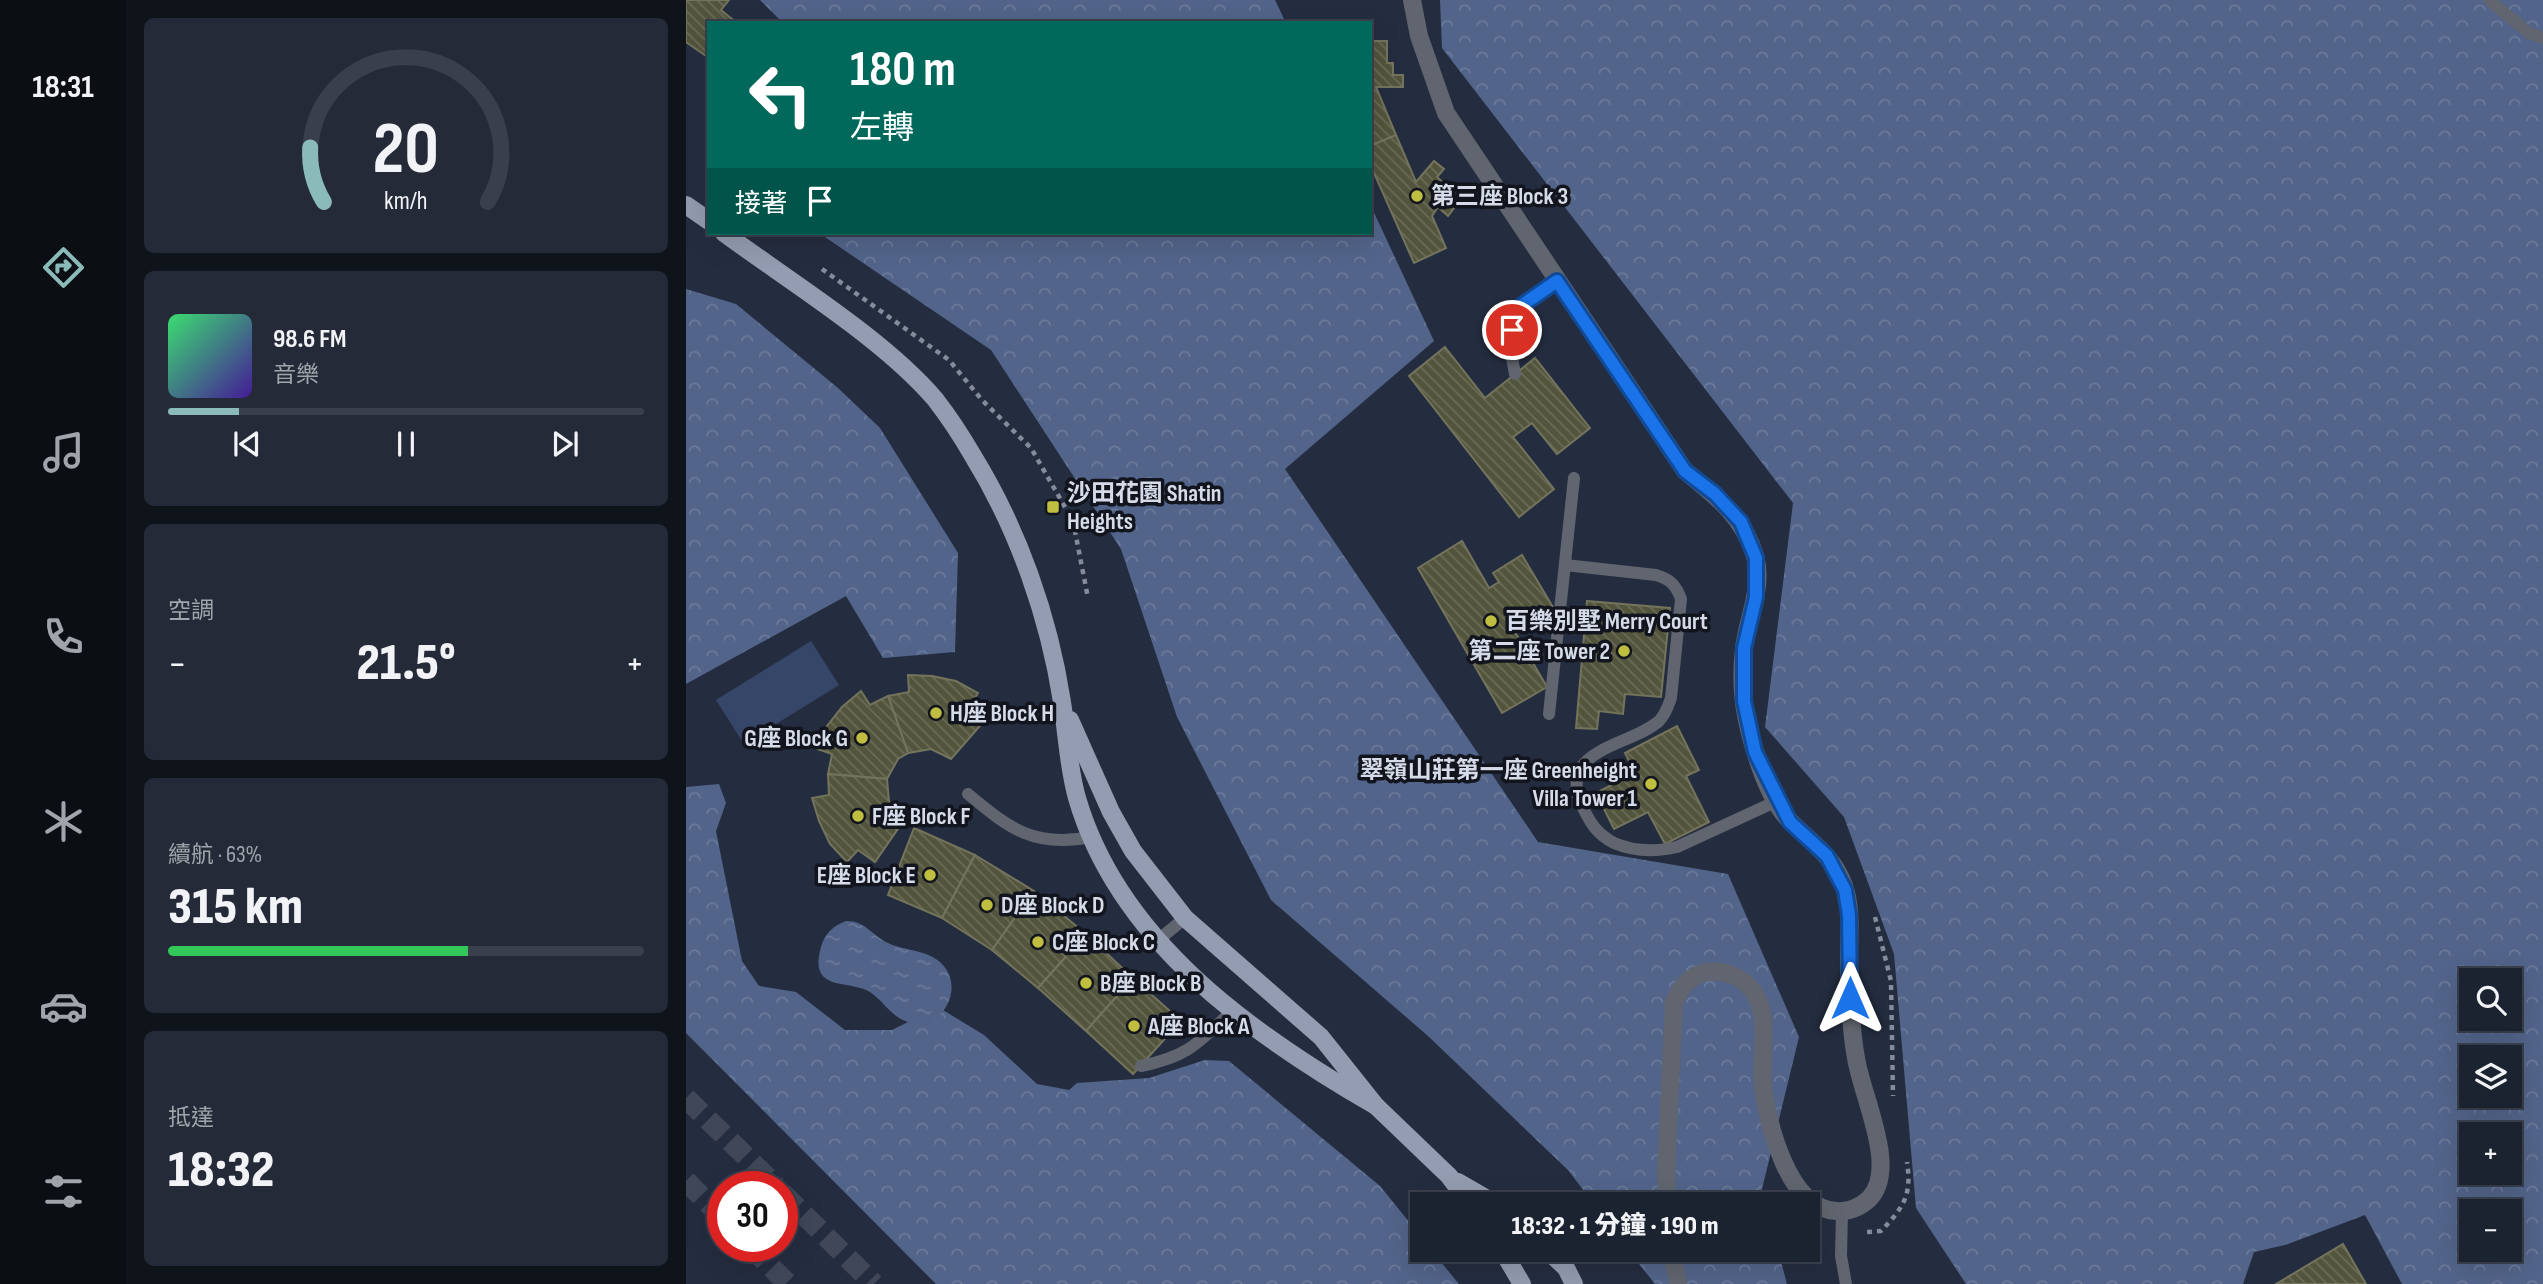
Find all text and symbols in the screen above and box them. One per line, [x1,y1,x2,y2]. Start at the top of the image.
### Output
text: 180 m [850,41,956,100]
icon: left [735,49,826,140]
text: 18:31 [32,68,94,107]
text: 20 [373,106,439,194]
text: 左轉 [850,109,914,148]
icon: arrive [801,182,839,220]
place label: 第三座 Block 3 [1431,182,1568,211]
text: km/h [384,185,428,216]
marker: 第三座 Block 3 [1409,188,1425,204]
text: 接著 [735,189,787,220]
icon: directions [39,243,88,292]
pin [1482,300,1542,360]
icon: arrive [1493,311,1531,349]
text: 98.6 FM [273,324,347,355]
text: 音樂 [273,361,319,389]
icon: previous [228,425,266,463]
icon: pause [387,425,425,463]
icon: next [546,425,584,463]
icon: music [39,428,88,477]
place label: 沙田花園 Shatin Heights [1067,479,1222,536]
marker: 沙田花園 Shatin Heights [1045,499,1061,515]
text: 空調 [168,597,214,625]
place label: 百樂別墅 Merry Court [1505,607,1708,636]
icon: phone [39,612,88,661]
marker: 百樂別墅 Merry Court [1483,613,1499,629]
text: 21.5° [356,632,456,695]
place label: 第二座 Tower 2 [1469,637,1610,666]
text: − [168,642,187,687]
text: + [625,642,644,687]
marker: 第二座 Tower 2 [1616,643,1632,659]
place label: H座 Block H [950,699,1054,728]
marker: H座 Block H [928,705,944,721]
place label: G座 Block G [744,724,848,753]
marker: G座 Block G [854,730,870,746]
place label: 翠嶺山莊第一座 Greenheight Villa Tower 1 [1360,756,1638,813]
marker: 翠嶺山莊第一座 Greenheight Villa Tower 1 [1643,776,1659,792]
icon: climate [39,797,88,846]
place label: F座 Block F [872,802,971,831]
marker: F座 Block F [850,808,866,824]
text: 續航 · 63% [168,841,262,869]
place label: E座 Block E [817,861,916,890]
marker: E座 Block E [922,867,938,883]
text: 315 km [168,876,303,939]
place label: D座 Block D [1001,891,1104,920]
marker: D座 Block D [979,897,995,913]
place label: C座 Block C [1052,928,1155,957]
marker: C座 Block C [1030,934,1046,950]
position arrow [1813,961,1887,1035]
map controls [2459,968,2522,1262]
button: search [2459,968,2522,1031]
place label: B座 Block B [1100,969,1201,998]
marker: B座 Block B [1078,975,1094,991]
icon: car [39,982,88,1031]
place label: A座 Block A [1147,1012,1250,1041]
marker: A座 Block A [1126,1018,1142,1034]
button: layers [2459,1045,2522,1108]
text: 抵達 [168,1104,214,1132]
button: + [2459,1122,2522,1185]
text: 18:32 [168,1139,274,1202]
icon: filters [39,1167,88,1216]
speed limit sign: 30 [707,1171,798,1262]
button: − [2459,1199,2522,1262]
text: 18:32 · 1 分鐘 · 190 m [1512,1211,1718,1242]

